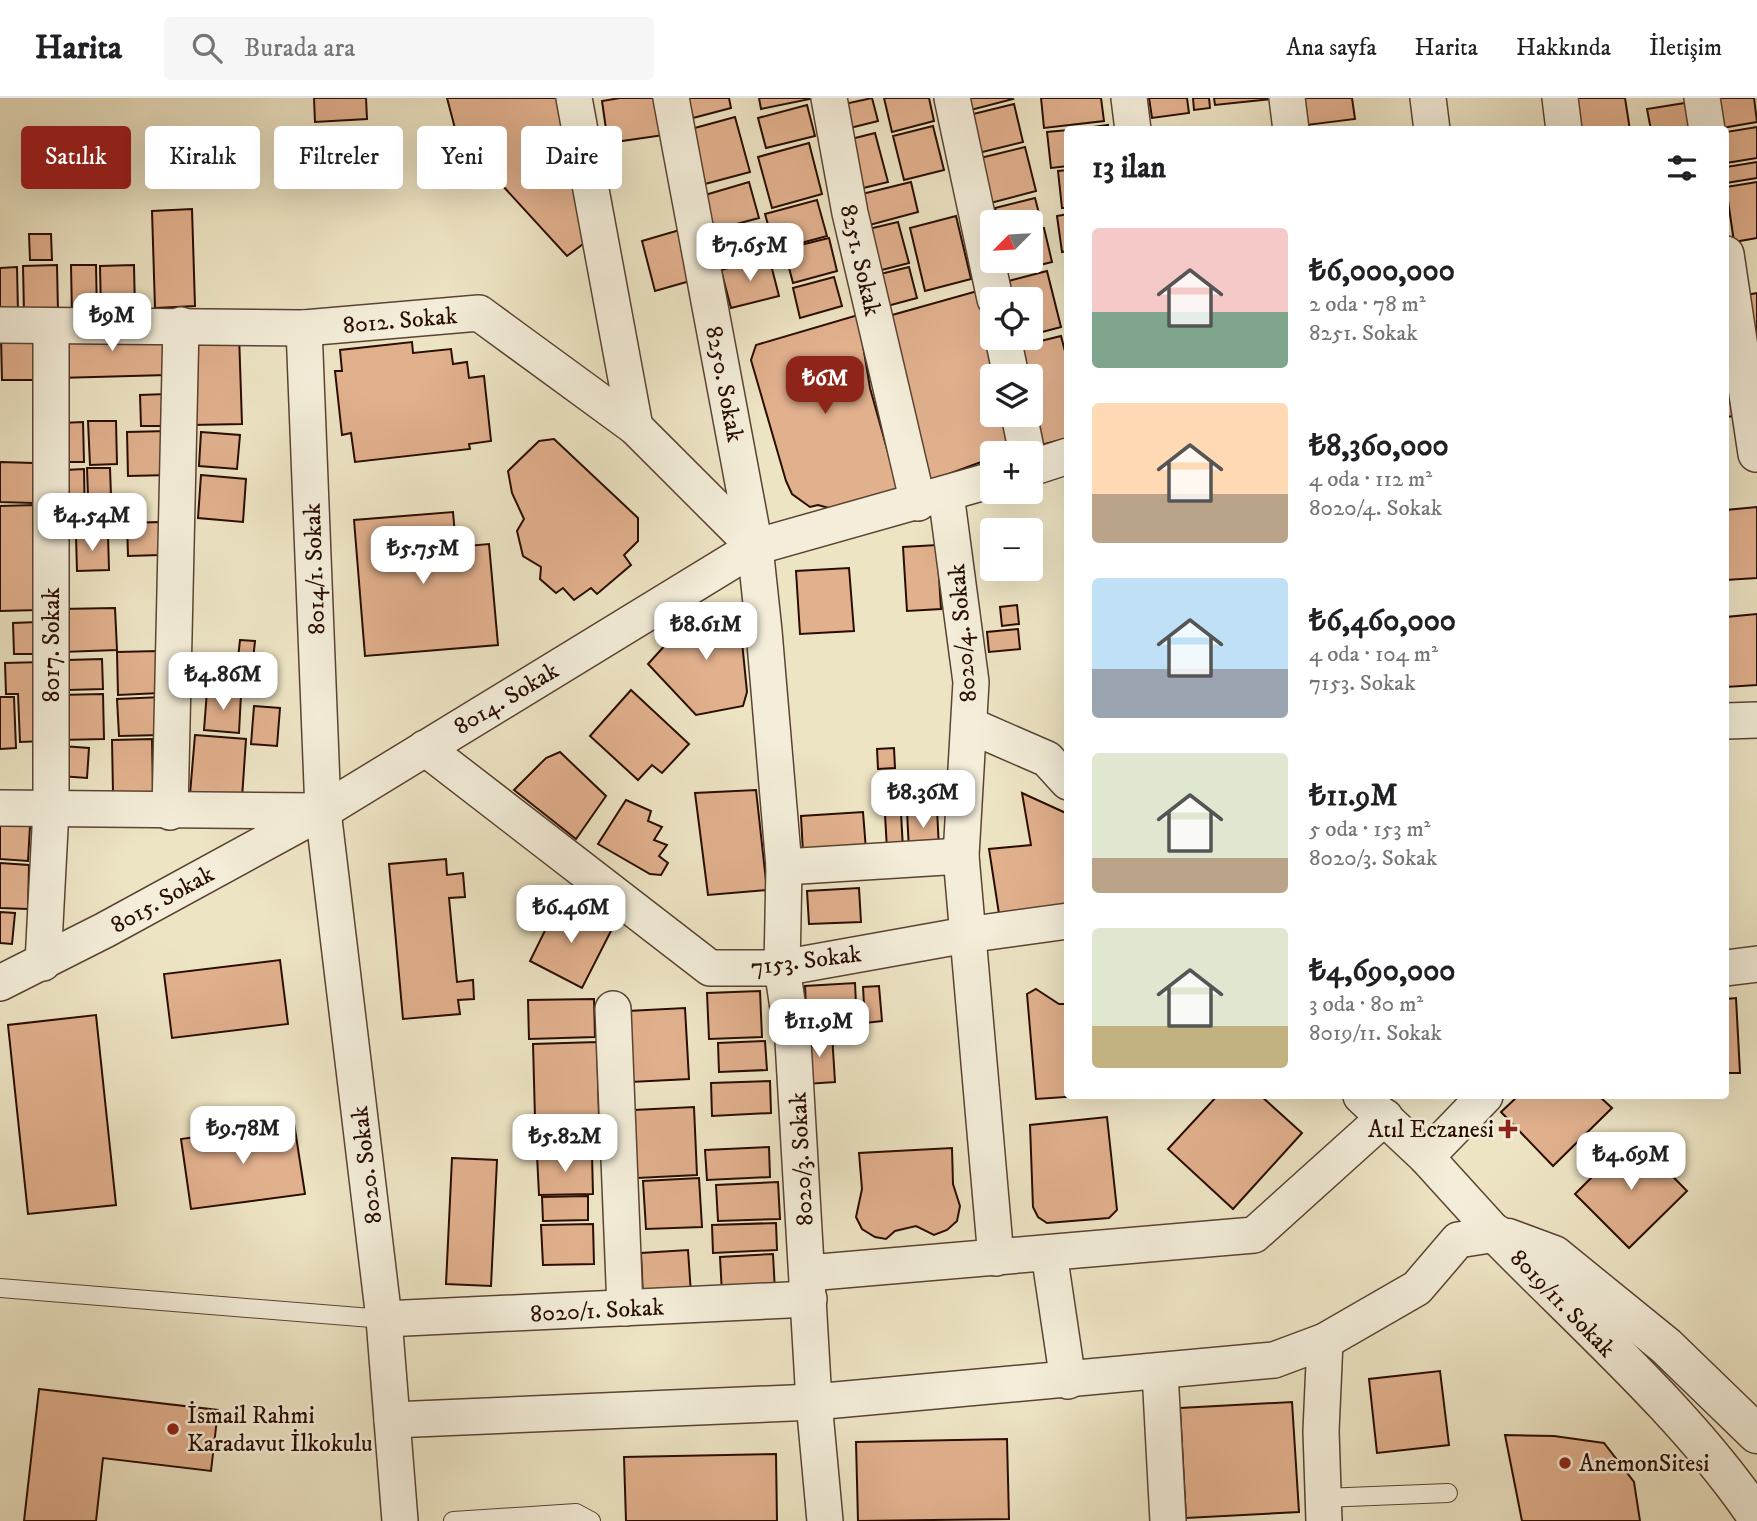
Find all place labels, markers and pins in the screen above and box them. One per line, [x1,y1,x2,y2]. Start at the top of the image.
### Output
pin: ₺7.65M [693,223,807,283]
pin: ₺9M [78,294,146,353]
pin: ₺6M [791,356,859,416]
pin: ₺4.54M [35,494,149,553]
pin: ₺5.75M [366,526,480,586]
pin: ₺8.61M [649,602,763,662]
pin: ₺4.86M [166,652,280,712]
pin: ₺8.36M [866,770,980,830]
pin: ₺6.46M [514,886,628,945]
pin: ₺11.9M [762,1000,876,1059]
pin: ₺9.78M [186,1107,300,1166]
pin: ₺5.82M [508,1114,622,1174]
place label: Atıl Eczanesi [1368,1115,1494,1145]
marker: Atıl Eczanesi [1500,1121,1516,1137]
pin: ₺4.69M [1574,1132,1688,1192]
place label: İsmail Rahmi Karadavut İlkokulu [187,1400,373,1459]
marker: İsmail Rahmi Karadavut İlkokulu [165,1421,181,1437]
place label: AnemonSitesi [1579,1449,1709,1479]
marker: AnemonSitesi [1557,1455,1573,1471]

